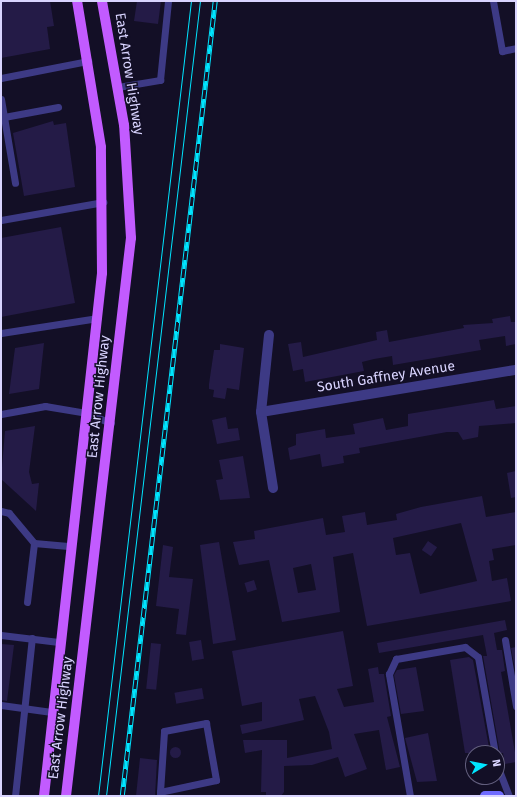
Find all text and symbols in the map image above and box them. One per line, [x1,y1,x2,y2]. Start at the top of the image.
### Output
street label: East Arrow Highway [111,12,147,136]
street label: East Arrow Highway [84,335,114,459]
street label: South Gaffney Avenue [316,358,456,396]
street label: East Arrow Highway [45,656,77,780]
north arrow [465,745,505,785]
text: N [489,758,503,768]

